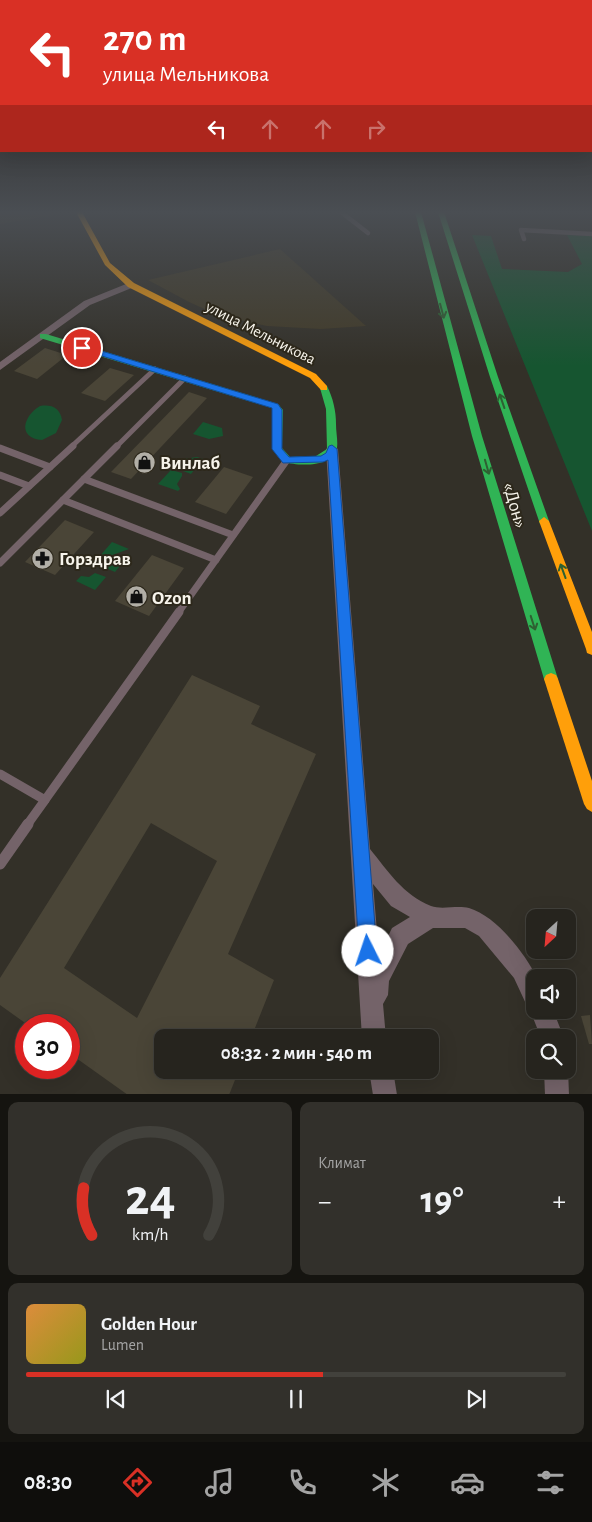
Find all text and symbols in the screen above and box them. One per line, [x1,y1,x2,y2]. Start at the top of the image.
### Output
icon: left [20,20,85,85]
text: 270 m [103,22,186,57]
text: улица Мельникова [103,63,269,85]
icon: left [203,115,231,143]
icon: ahead [256,115,284,143]
icon: ahead [309,115,337,143]
icon: right [362,115,390,143]
street label: улица Мельникова [202,298,318,368]
one-way arrow [438,302,448,318]
pin [61,327,103,369]
icon: arrive [68,334,96,362]
one-way arrow [497,394,506,409]
shop icon: Винлаб [132,450,156,474]
place label: Винлаб [160,454,220,473]
one-way arrow [482,459,492,475]
street label: «Дон» [499,480,530,530]
pharmacy icon: Горздрав [31,546,55,570]
place label: Горздрав [59,550,131,569]
one-way arrow [558,563,567,579]
shop icon: Ozon [124,585,148,609]
place label: Ozon [152,589,191,608]
one-way arrow [529,614,539,630]
north arrow [526,909,576,959]
map controls [526,909,576,1079]
position arrow [341,924,393,976]
button: sound [526,969,576,1019]
speed limit sign: 30 [15,1014,80,1079]
button: search [526,1029,576,1079]
text: 08:32 · 2 мин · 540 m [221,1044,372,1063]
text: Климат [318,1155,366,1171]
text: 24 [125,1172,175,1224]
text: 19° [420,1182,464,1220]
text: − [318,1188,331,1216]
text: + [553,1188,566,1216]
text: km/h [132,1226,168,1244]
text: Golden Hour [101,1315,197,1334]
text: Lumen [101,1337,144,1353]
icon: previous [102,1385,130,1413]
icon: pause [282,1385,310,1413]
icon: next [462,1385,490,1413]
icon: directions [120,1465,155,1500]
icon: music [202,1465,237,1500]
icon: phone [285,1465,320,1500]
icon: climate [368,1465,403,1500]
icon: car [450,1465,485,1500]
icon: filters [533,1465,568,1500]
text: 08:30 [24,1471,72,1493]

